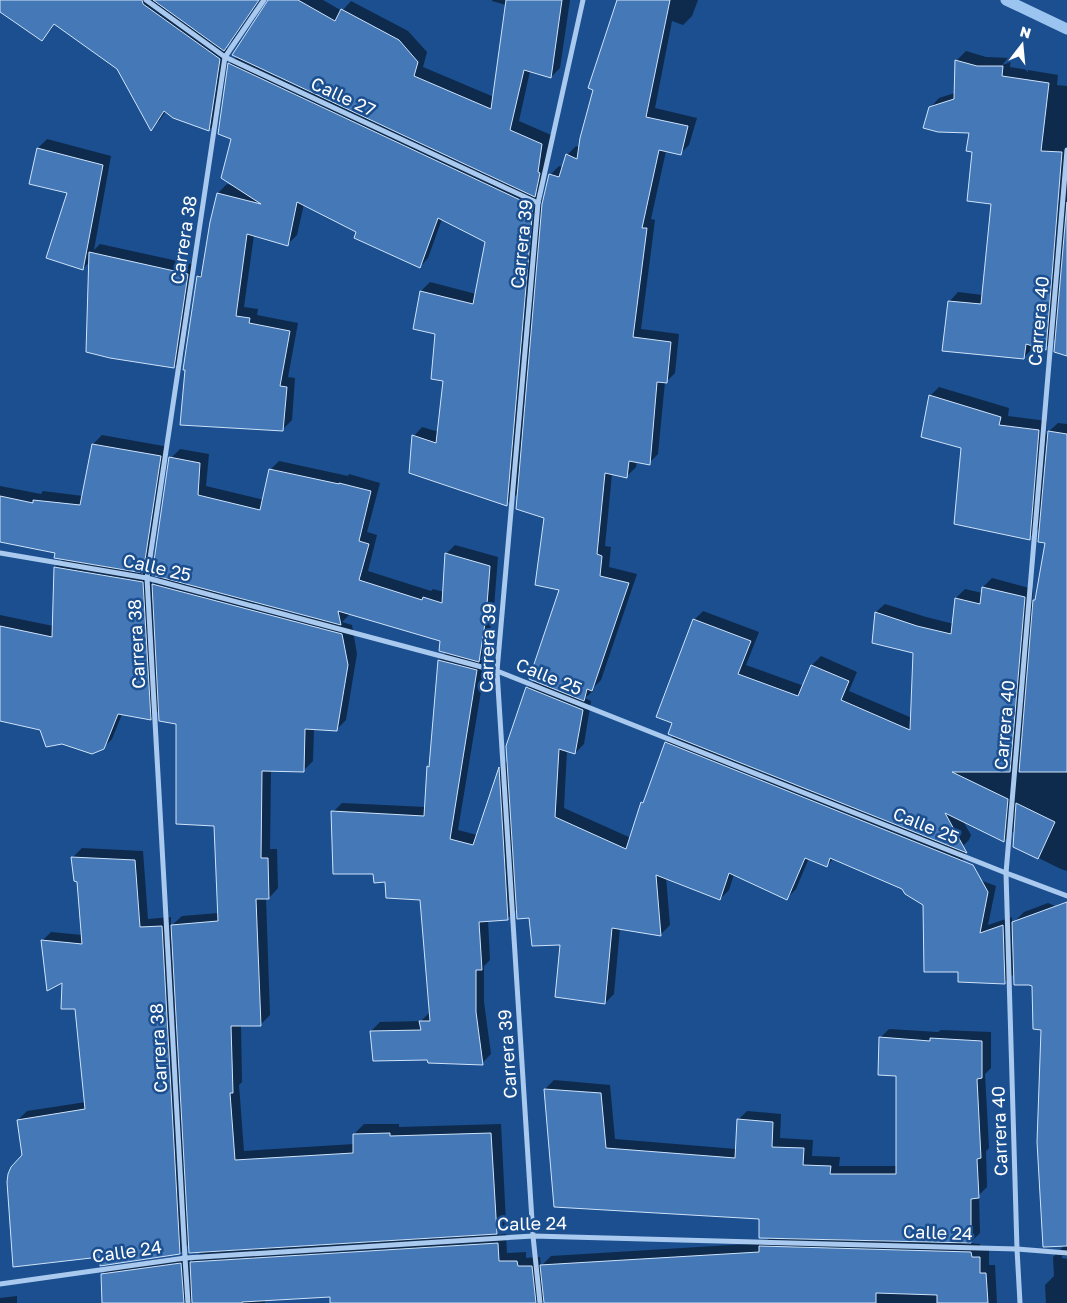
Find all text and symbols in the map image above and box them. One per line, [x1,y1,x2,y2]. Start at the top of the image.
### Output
north arrow [997,20,1047,70]
text: N [1018,22,1033,42]
street label: Calle 27 [308,72,379,121]
street label: Carrera 38 [165,194,201,286]
street label: Carrera 39 [505,198,537,290]
street label: Carrera 40 [1023,275,1053,367]
street label: Calle 25 [121,548,194,586]
street label: Carrera 38 [123,599,149,689]
street label: Carrera 39 [474,603,500,693]
street label: Calle 25 [513,653,586,699]
street label: Carrera 40 [989,679,1019,771]
street label: Calle 25 [890,802,963,848]
street label: Carrera 38 [145,1003,171,1093]
street label: Carrera 39 [493,1009,521,1100]
street label: Carrera 40 [986,1085,1012,1177]
street label: Calle 24 [497,1211,567,1235]
street label: Calle 24 [903,1220,973,1244]
street label: Calle 24 [91,1235,163,1267]

